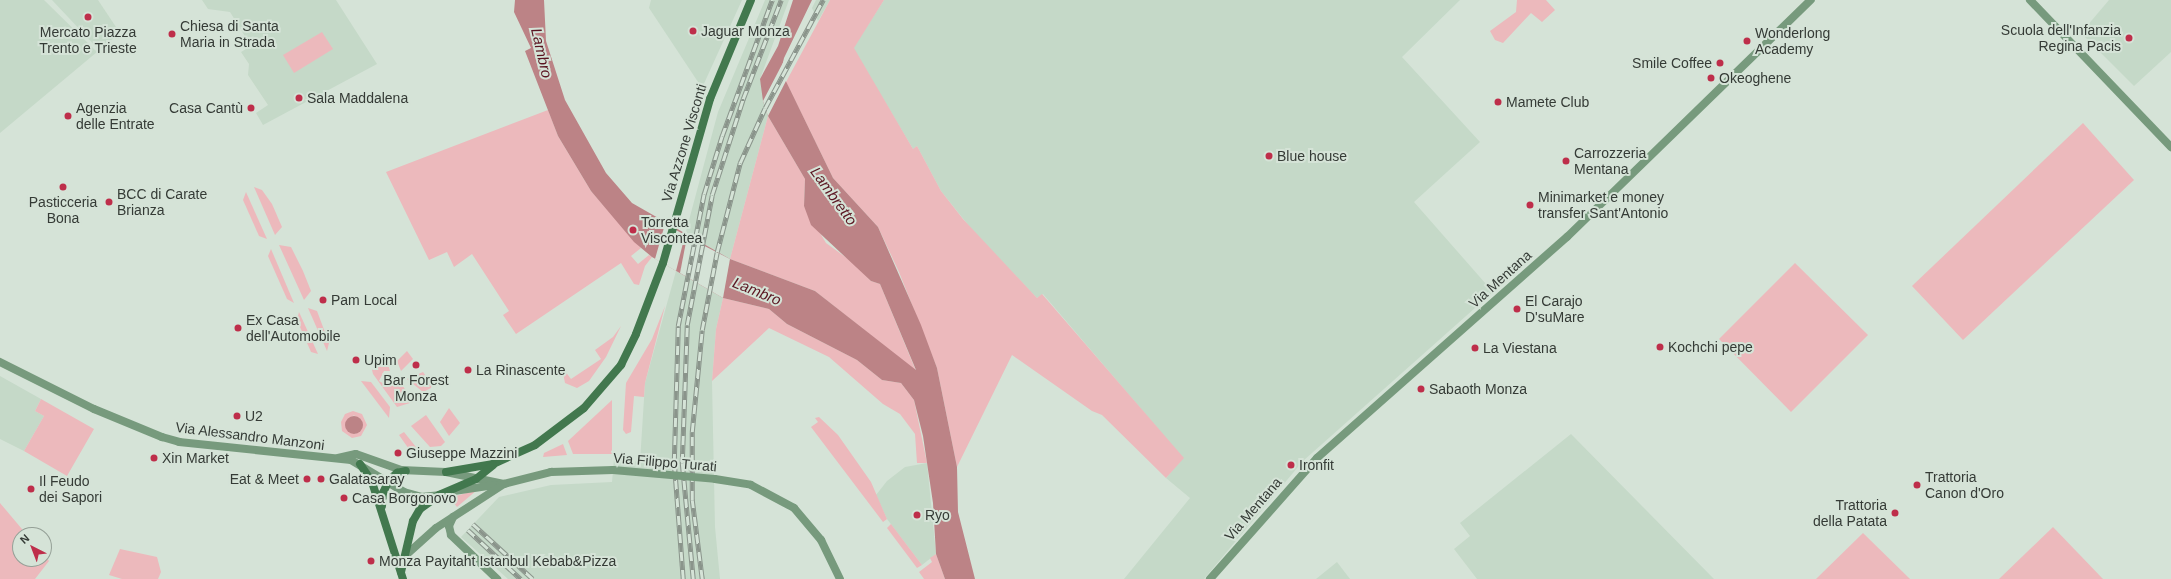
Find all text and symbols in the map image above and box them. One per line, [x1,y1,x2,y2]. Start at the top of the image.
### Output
marker: Mercato Piazza Trento e Trieste [83,12,93,22]
place label: Chiesa di Santa Maria in Strada [180,18,279,50]
place label: Scuola dell'Infanzia Regina Pacis [2001,22,2121,54]
place label: Jaguar Monza [701,23,790,39]
place label: Mercato Piazza Trento e Trieste [39,24,137,56]
place label: Wonderlong Academy [1755,25,1830,58]
water label: Lambro [528,26,556,80]
marker: Jaguar Monza [688,26,698,36]
marker: Chiesa di Santa Maria in Strada [167,29,177,39]
marker: Scuola dell'Infanzia Regina Pacis [2124,33,2134,43]
marker: Wonderlong Academy [1742,36,1752,46]
place label: Smile Coffee [1632,55,1712,71]
marker: Smile Coffee [1715,58,1725,68]
place label: Okeoghene [1719,70,1791,86]
marker: Okeoghene [1706,73,1716,83]
street label: Via Azzone Visconti [658,82,710,204]
place label: Sala Maddalena [307,90,408,106]
marker: Sala Maddalena [294,93,304,103]
place label: Mamete Club [1506,94,1589,110]
marker: Mamete Club [1493,97,1503,107]
place label: Agenzia delle Entrate [76,100,155,132]
place label: Casa Cantù [169,100,243,116]
marker: Casa Cantù [246,103,256,113]
marker: Agenzia delle Entrate [63,111,73,121]
place label: Carrozzeria Mentana [1574,145,1646,178]
place label: Blue house [1277,148,1347,164]
marker: Blue house [1264,151,1274,161]
marker: Carrozzeria Mentana [1561,156,1571,166]
water label: Lambretto [807,163,861,229]
marker: Pasticceria Bona [58,182,68,192]
place label: BCC di Carate Brianza [117,186,207,218]
place label: Minimarket e money transfer Sant'Antonio [1538,189,1668,222]
place label: Pasticceria Bona [29,194,97,226]
marker: BCC di Carate Brianza [104,197,114,207]
marker: Minimarket e money transfer Sant'Antonio [1525,200,1535,210]
place label: Torretta Viscontea [641,214,702,246]
marker: Torretta Viscontea [628,225,638,235]
street label: Via Mentana [1465,247,1535,311]
water label: Lambro [730,273,784,309]
place label: Pam Local [331,292,397,308]
place label: El Carajo D'suMare [1525,293,1584,326]
marker: Pam Local [318,295,328,305]
marker: El Carajo D'suMare [1512,304,1522,314]
place label: Ex Casa dell'Automobile [246,312,341,344]
marker: Ex Casa dell'Automobile [233,323,243,333]
place label: Kochchi pepe [1668,339,1753,355]
place label: La Viestana [1483,340,1557,356]
marker: Kochchi pepe [1655,342,1665,352]
marker: La Viestana [1470,343,1480,353]
place label: Upim [364,352,397,368]
marker: Upim [351,355,361,365]
marker: Bar Forest Monza [411,360,421,370]
place label: La Rinascente [476,362,566,378]
marker: La Rinascente [463,365,473,375]
place label: Bar Forest Monza [383,372,449,404]
place label: Sabaoth Monza [1429,381,1527,397]
marker: Sabaoth Monza [1416,384,1426,394]
place label: U2 [245,408,263,424]
marker: U2 [232,411,242,421]
street label: Via Alessandro Manzoni [174,418,326,454]
place label: Giuseppe Mazzini [406,445,517,461]
marker: Giuseppe Mazzini [393,448,403,458]
street label: Via Filippo Turati [612,449,718,475]
place label: Xin Market [162,450,229,466]
marker: Xin Market [149,453,159,463]
place label: Ironfit [1299,457,1334,473]
marker: Ironfit [1286,460,1296,470]
place label: Trattoria Canon d'Oro [1925,469,2004,502]
place label: Eat & Meet [230,471,299,487]
place label: Galatasaray [329,471,404,487]
place label: Il Feudo dei Sapori [39,473,102,506]
marker: Eat & Meet [302,474,312,484]
marker: Galatasaray [316,474,326,484]
street label: Via Mentana [1221,474,1285,544]
marker: Trattoria Canon d'Oro [1912,480,1922,490]
marker: Il Feudo dei Sapori [26,484,36,494]
place label: Casa Borgonovo [352,490,456,506]
marker: Casa Borgonovo [339,493,349,503]
place label: Trattoria della Patata [1813,497,1887,530]
place label: Ryo [925,507,950,523]
marker: Trattoria della Patata [1890,508,1900,518]
marker: Ryo [912,510,922,520]
north arrow [12,527,52,567]
text: N [18,532,32,546]
place label: Monza Payitaht Istanbul Kebab&Pizza [379,553,616,569]
marker: Monza Payitaht Istanbul Kebab&Pizza [366,556,376,566]

